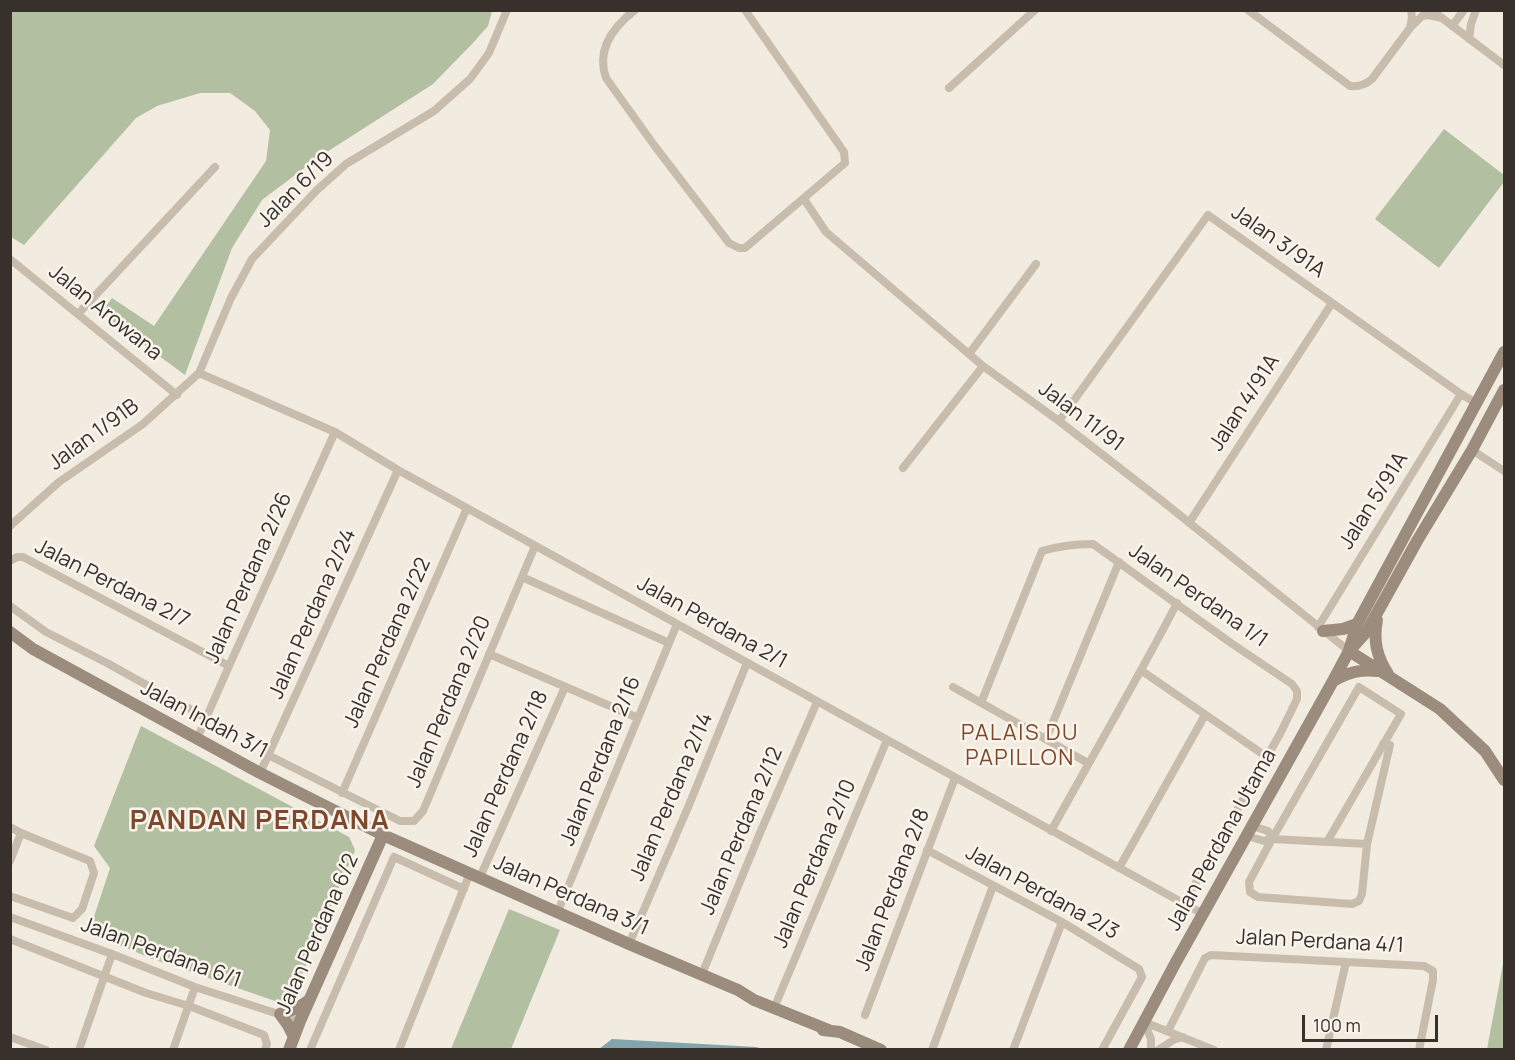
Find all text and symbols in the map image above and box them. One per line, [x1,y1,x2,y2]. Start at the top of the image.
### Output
street label: Jalan 6/19 [253,147,339,233]
street label: Jalan 3/91A [1226,200,1330,284]
street label: Jalan Arowana [43,260,167,366]
street label: Jalan 4/91A [1205,350,1285,456]
street label: Jalan 11/91 [1033,377,1129,457]
street label: Jalan 1/91B [44,394,144,476]
street label: Jalan 5/91A [1334,448,1414,554]
street label: Jalan Perdana 2/26 [200,489,298,667]
street label: Jalan Perdana 2/24 [264,525,362,703]
street label: Jalan Perdana 2/7 [31,534,193,634]
street label: Jalan Perdana 1/1 [1124,539,1272,653]
street label: Jalan Perdana 2/22 [339,554,437,732]
street label: Jalan Perdana 2/1 [633,571,791,675]
street label: Jalan Perdana 2/20 [401,612,497,792]
street label: Jalan Perdana 2/16 [555,673,647,849]
street label: Jalan Indah 3/1 [136,676,272,764]
street label: Jalan Perdana 2/18 [458,687,554,861]
street label: Jalan Perdana 2/14 [625,709,719,885]
district label: PALAIS DU PAPILLON [961,721,1079,772]
street label: Jalan Perdana 2/12 [695,743,789,919]
street label: Jalan Perdana Utama [1162,745,1282,935]
street label: Jalan Perdana 2/10 [768,776,862,952]
district label: PANDAN PERDANA [130,805,390,837]
street label: Jalan Perdana 2/8 [850,805,936,975]
street label: Jalan Perdana 2/3 [961,841,1123,945]
street label: Jalan Perdana 6/2 [271,850,365,1018]
street label: Jalan Perdana 3/1 [489,850,653,942]
street label: Jalan Perdana 6/1 [77,912,245,994]
street label: Jalan Perdana 4/1 [1235,925,1405,959]
scale bar [1305,1003,1442,1041]
text: 100 m [1313,1013,1361,1037]

